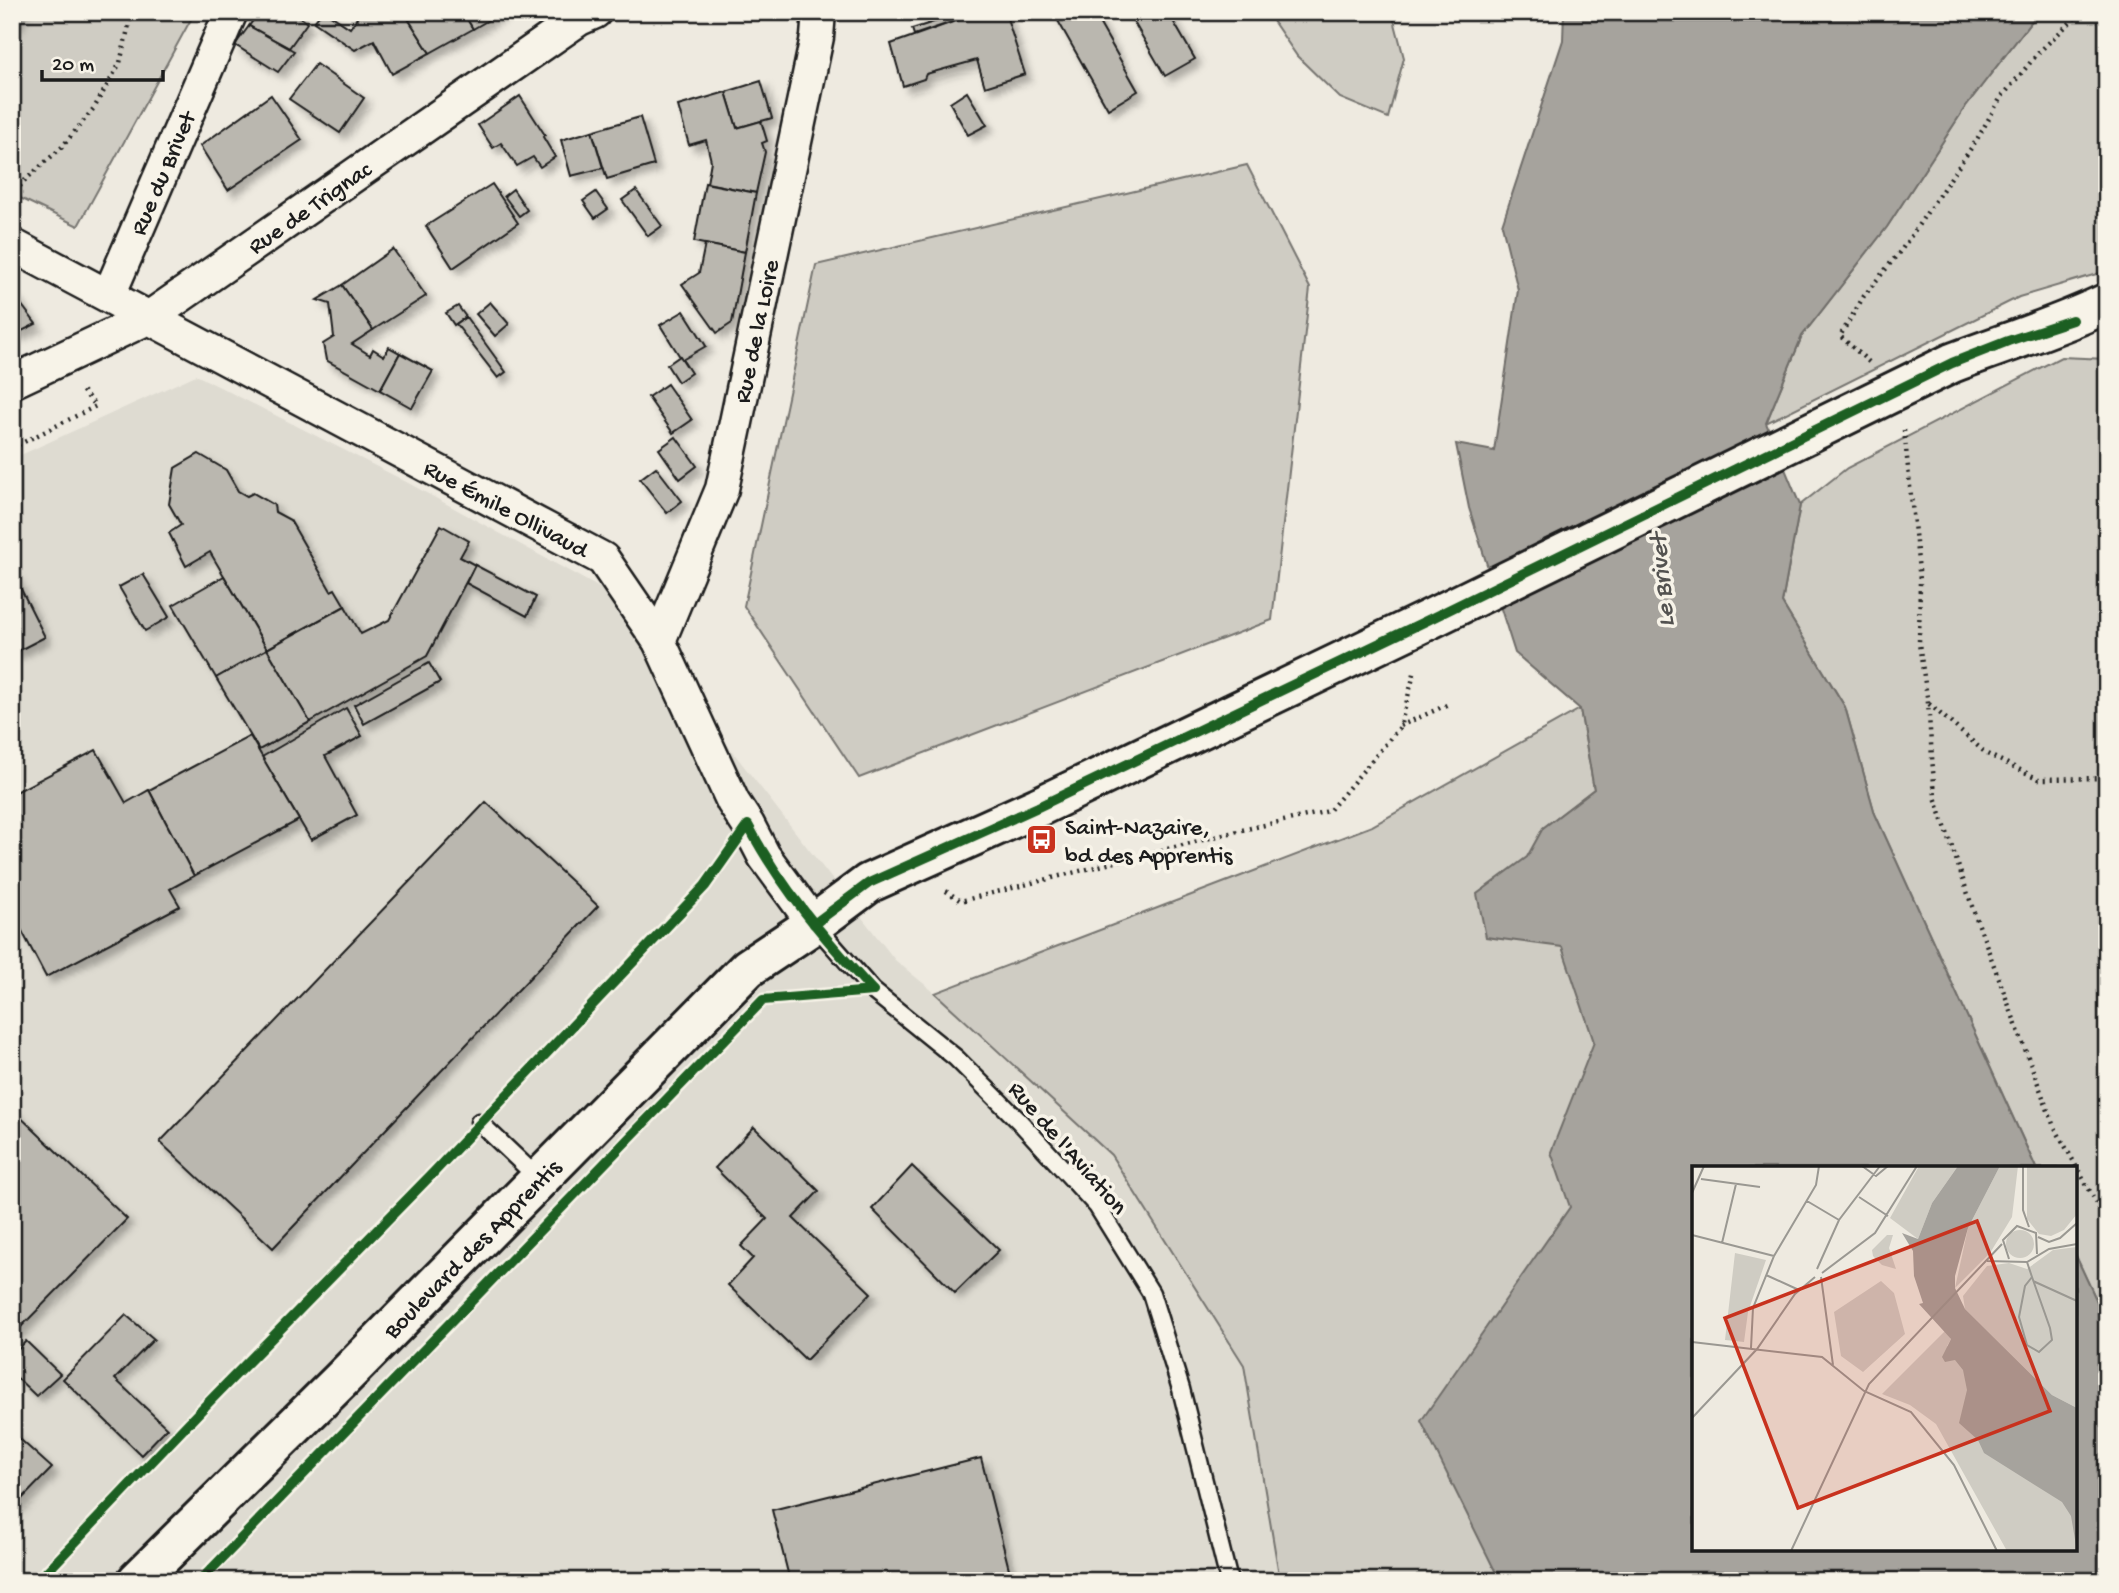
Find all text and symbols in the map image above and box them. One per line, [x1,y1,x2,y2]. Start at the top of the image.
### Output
scale bar [42,38,163,82]
text: 20 m [52,54,94,79]
street label: Rue du Brivet [125,106,205,240]
street label: Rue de Trignac [244,156,379,262]
street label: Rue de la Loire [729,257,788,406]
street label: Rue Émile Ollivaud [418,455,594,567]
water label: Le Brivet [1645,529,1684,628]
place label: Saint-Nazaire, bd des Apprentis [1065,815,1233,872]
bus stop icon: Saint-Nazaire, bd des Apprentis [1025,823,1059,857]
street label: Rue de l'Aviation [1000,1077,1133,1222]
street label: Boulevard des Apprentis [378,1154,570,1347]
inset map [1692,1166,2077,1551]

